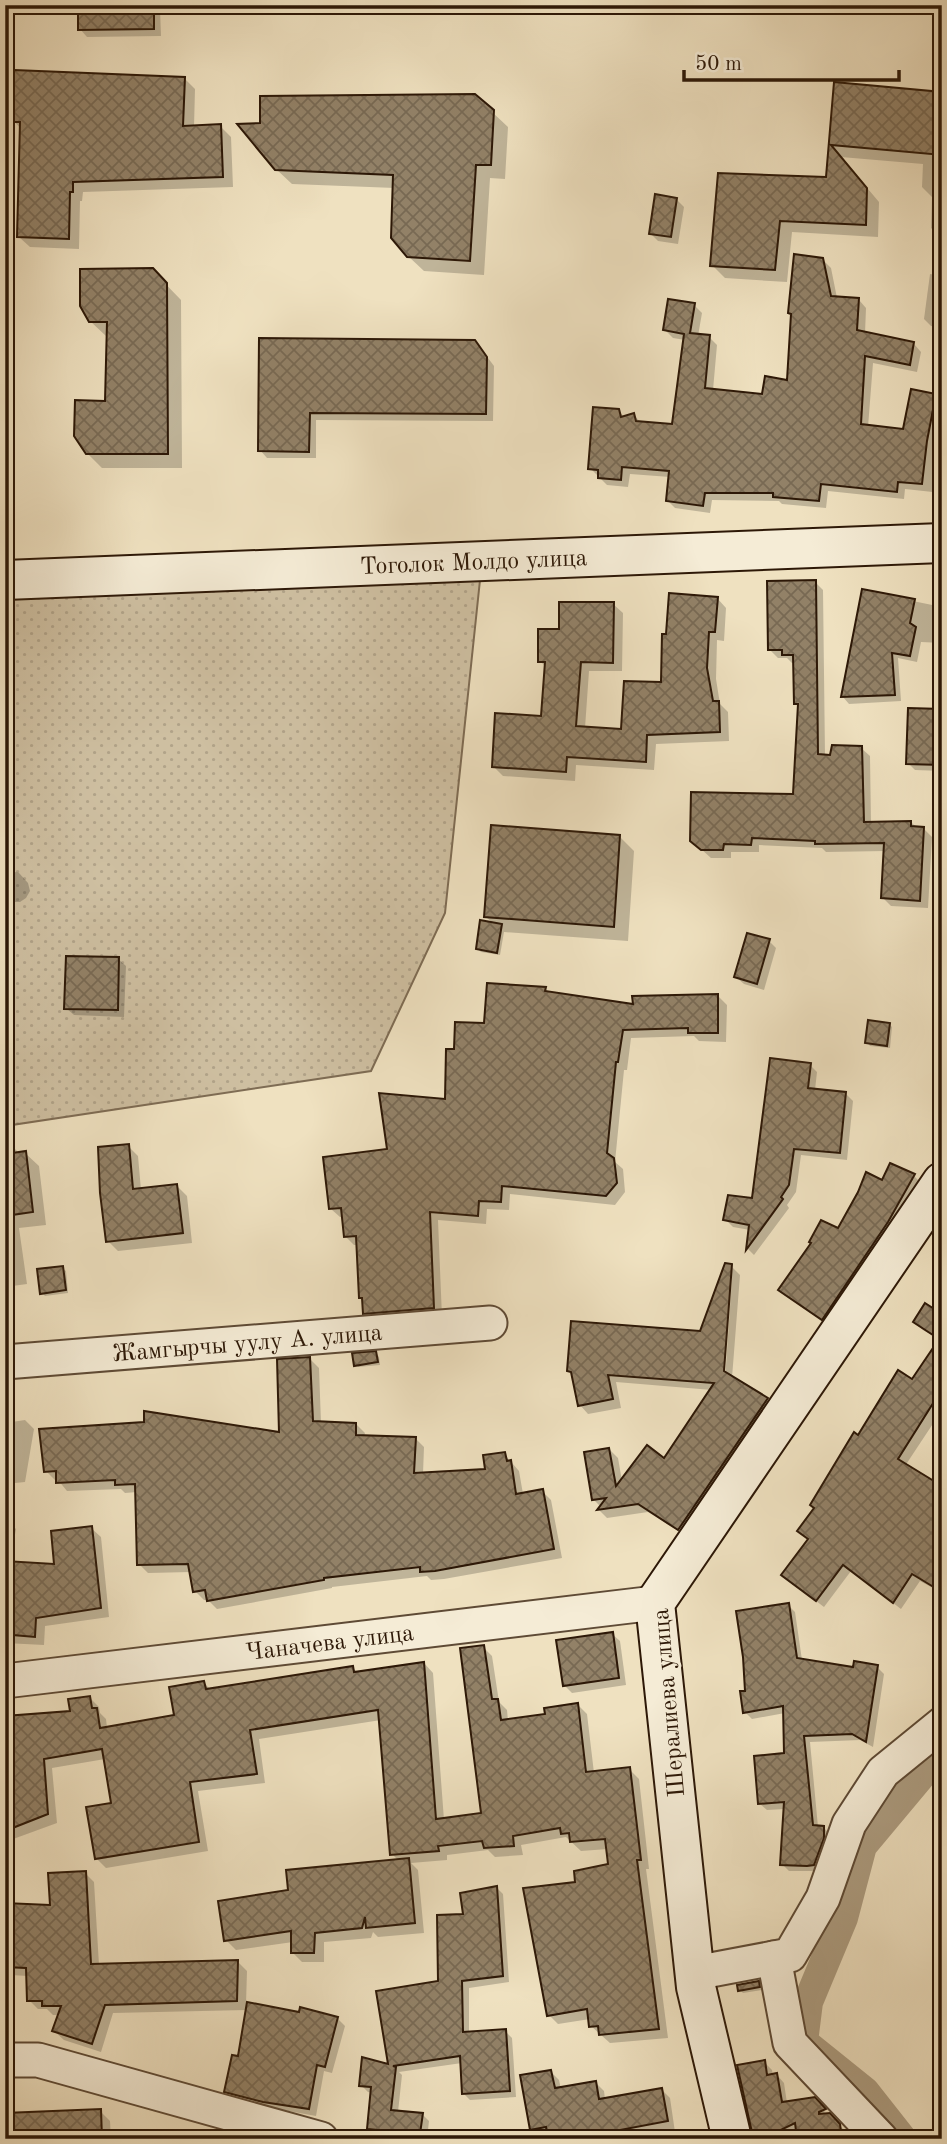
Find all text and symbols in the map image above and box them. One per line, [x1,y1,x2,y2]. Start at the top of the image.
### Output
scale bar [684,38,900,82]
text: 50 m [695,54,742,75]
street label: Тоголок Молдо улица [360,547,588,580]
street label: Жамгырчы уулу А. улица [111,1322,384,1367]
street label: Шералиева улица [650,1607,690,1798]
street label: Чаначева улица [245,1622,415,1666]

